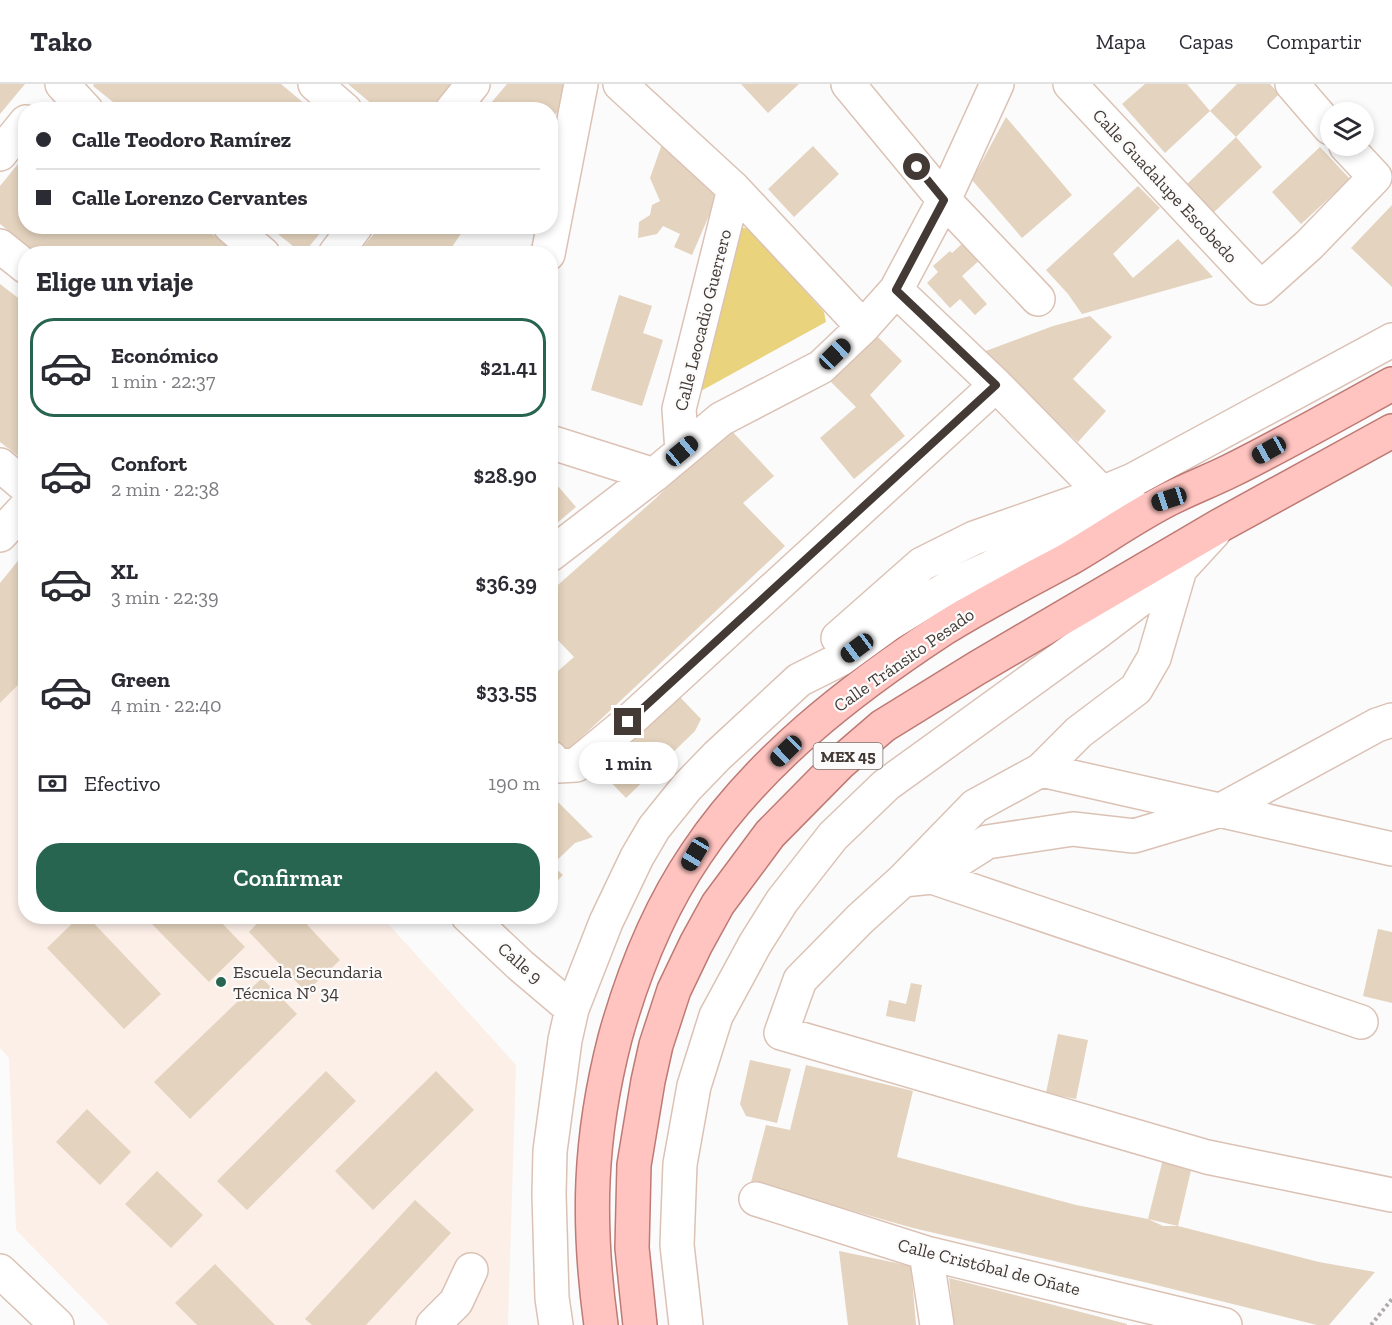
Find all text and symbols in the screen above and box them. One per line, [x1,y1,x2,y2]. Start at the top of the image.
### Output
text: Tako [30,25,92,58]
text: Mapa [1096,29,1146,54]
text: Capas [1179,29,1234,54]
text: Compartir [1267,29,1362,54]
map controls [1320,102,1374,156]
button: layers [1320,102,1374,156]
street label: Calle Guadalupe Escobedo [1088,104,1242,268]
text: Calle Teodoro Ramírez [72,126,291,153]
route start [903,153,930,180]
text: Calle Lorenzo Cervantes [72,184,308,211]
street label: Calle Leocadio Guerrero [670,227,736,413]
text: Elige un viaje [36,266,193,298]
car [816,335,854,373]
icon: car [39,341,93,395]
text: Económico [111,342,218,369]
text: $21.41 [480,354,537,381]
text: 1 min · 22:37 [111,369,215,393]
car [662,433,702,469]
car [1249,433,1289,467]
icon: car [39,449,93,503]
text: Confort [111,450,187,477]
text: $28.90 [474,462,537,489]
text: 2 min · 22:38 [111,477,219,501]
car [1149,485,1189,513]
icon: car [39,557,93,611]
text: XL [111,558,138,585]
text: $36.39 [476,570,537,597]
text: 3 min · 22:39 [111,585,219,609]
street label: Calle Tránsito Pesado [829,603,979,717]
car [837,630,877,666]
icon: car [39,665,93,719]
text: Green [111,666,170,693]
text: $33.55 [476,678,537,705]
text: 4 min · 22:40 [111,693,221,717]
route end [614,708,641,735]
car [767,732,805,770]
callout: 1 min [578,743,678,785]
road number: MEX 45 [814,743,882,769]
text: 1 min [605,751,652,775]
icon: cash [36,767,69,800]
text: Efectivo [84,770,160,797]
text: 190 m [488,771,540,795]
car [678,834,712,874]
button: Confirmar [36,843,540,912]
street label: Calle 9 [493,938,547,988]
place label: Escuela Secundaria Técnica Nº 34 [233,961,383,1004]
marker: Escuela Secundaria Técnica Nº 34 [214,975,228,989]
street label: Calle Cristóbal de Oñate [895,1234,1083,1300]

